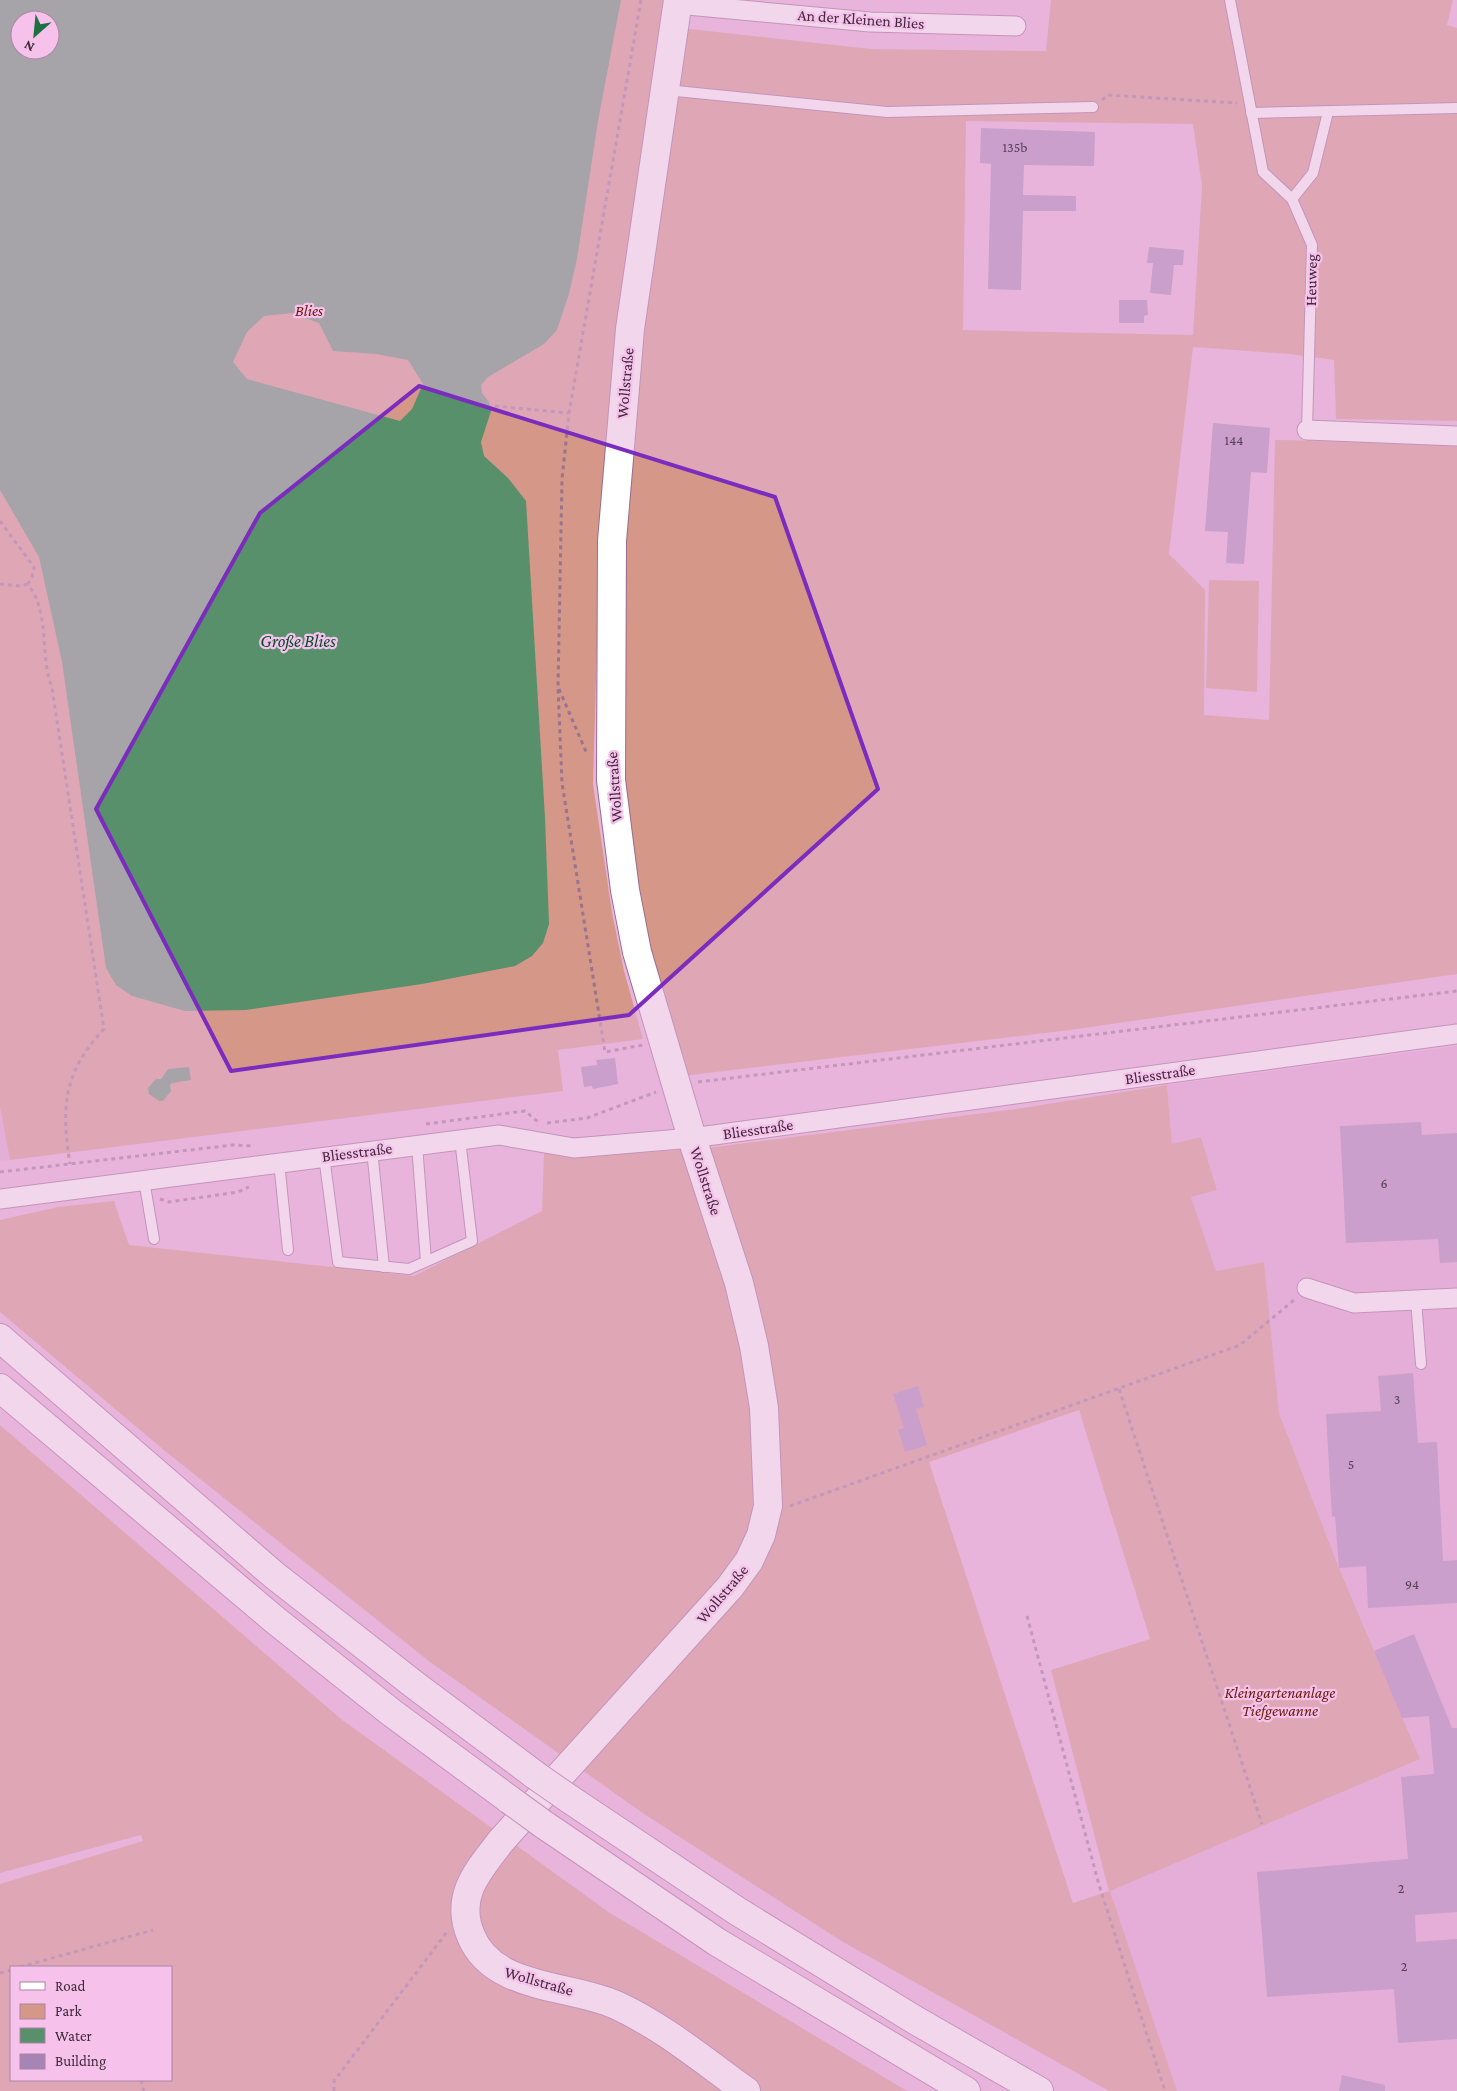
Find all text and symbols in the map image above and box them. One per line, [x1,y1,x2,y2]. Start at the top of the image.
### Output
street label: An der Kleinen Blies [797,6,925,32]
north arrow [10,10,60,60]
text: N [21,37,37,56]
house number: 135b [1002,139,1028,155]
street label: Heuweg [1302,253,1321,306]
park label: Blies [295,302,323,319]
street label: Wollstraße [613,347,637,419]
house number: 144 [1225,432,1243,448]
water label: Große Blies [260,631,336,651]
street label: Wollstraße [603,751,625,823]
street label: Bliesstraße [1124,1061,1196,1087]
street label: Bliesstraße [722,1116,794,1142]
street label: Bliesstraße [321,1139,393,1165]
street label: Wollstraße [687,1145,725,1217]
house number: 6 [1380,1175,1388,1191]
house number: 3 [1394,1391,1400,1407]
house number: 5 [1348,1456,1354,1472]
street label: Wollstraße [693,1561,751,1627]
house number: 94 [1405,1576,1419,1592]
park label: Kleingartenanlage Tiefgewanne [1225,1684,1335,1720]
house number: 2 [1398,1880,1405,1896]
house number: 2 [1401,1958,1408,1974]
street label: Wollstraße [503,1963,575,1999]
legend [10,1966,172,2081]
text: Road [55,1978,86,1994]
text: Park [55,2003,82,2019]
text: Water [55,2028,92,2044]
text: Building [55,2053,106,2070]

